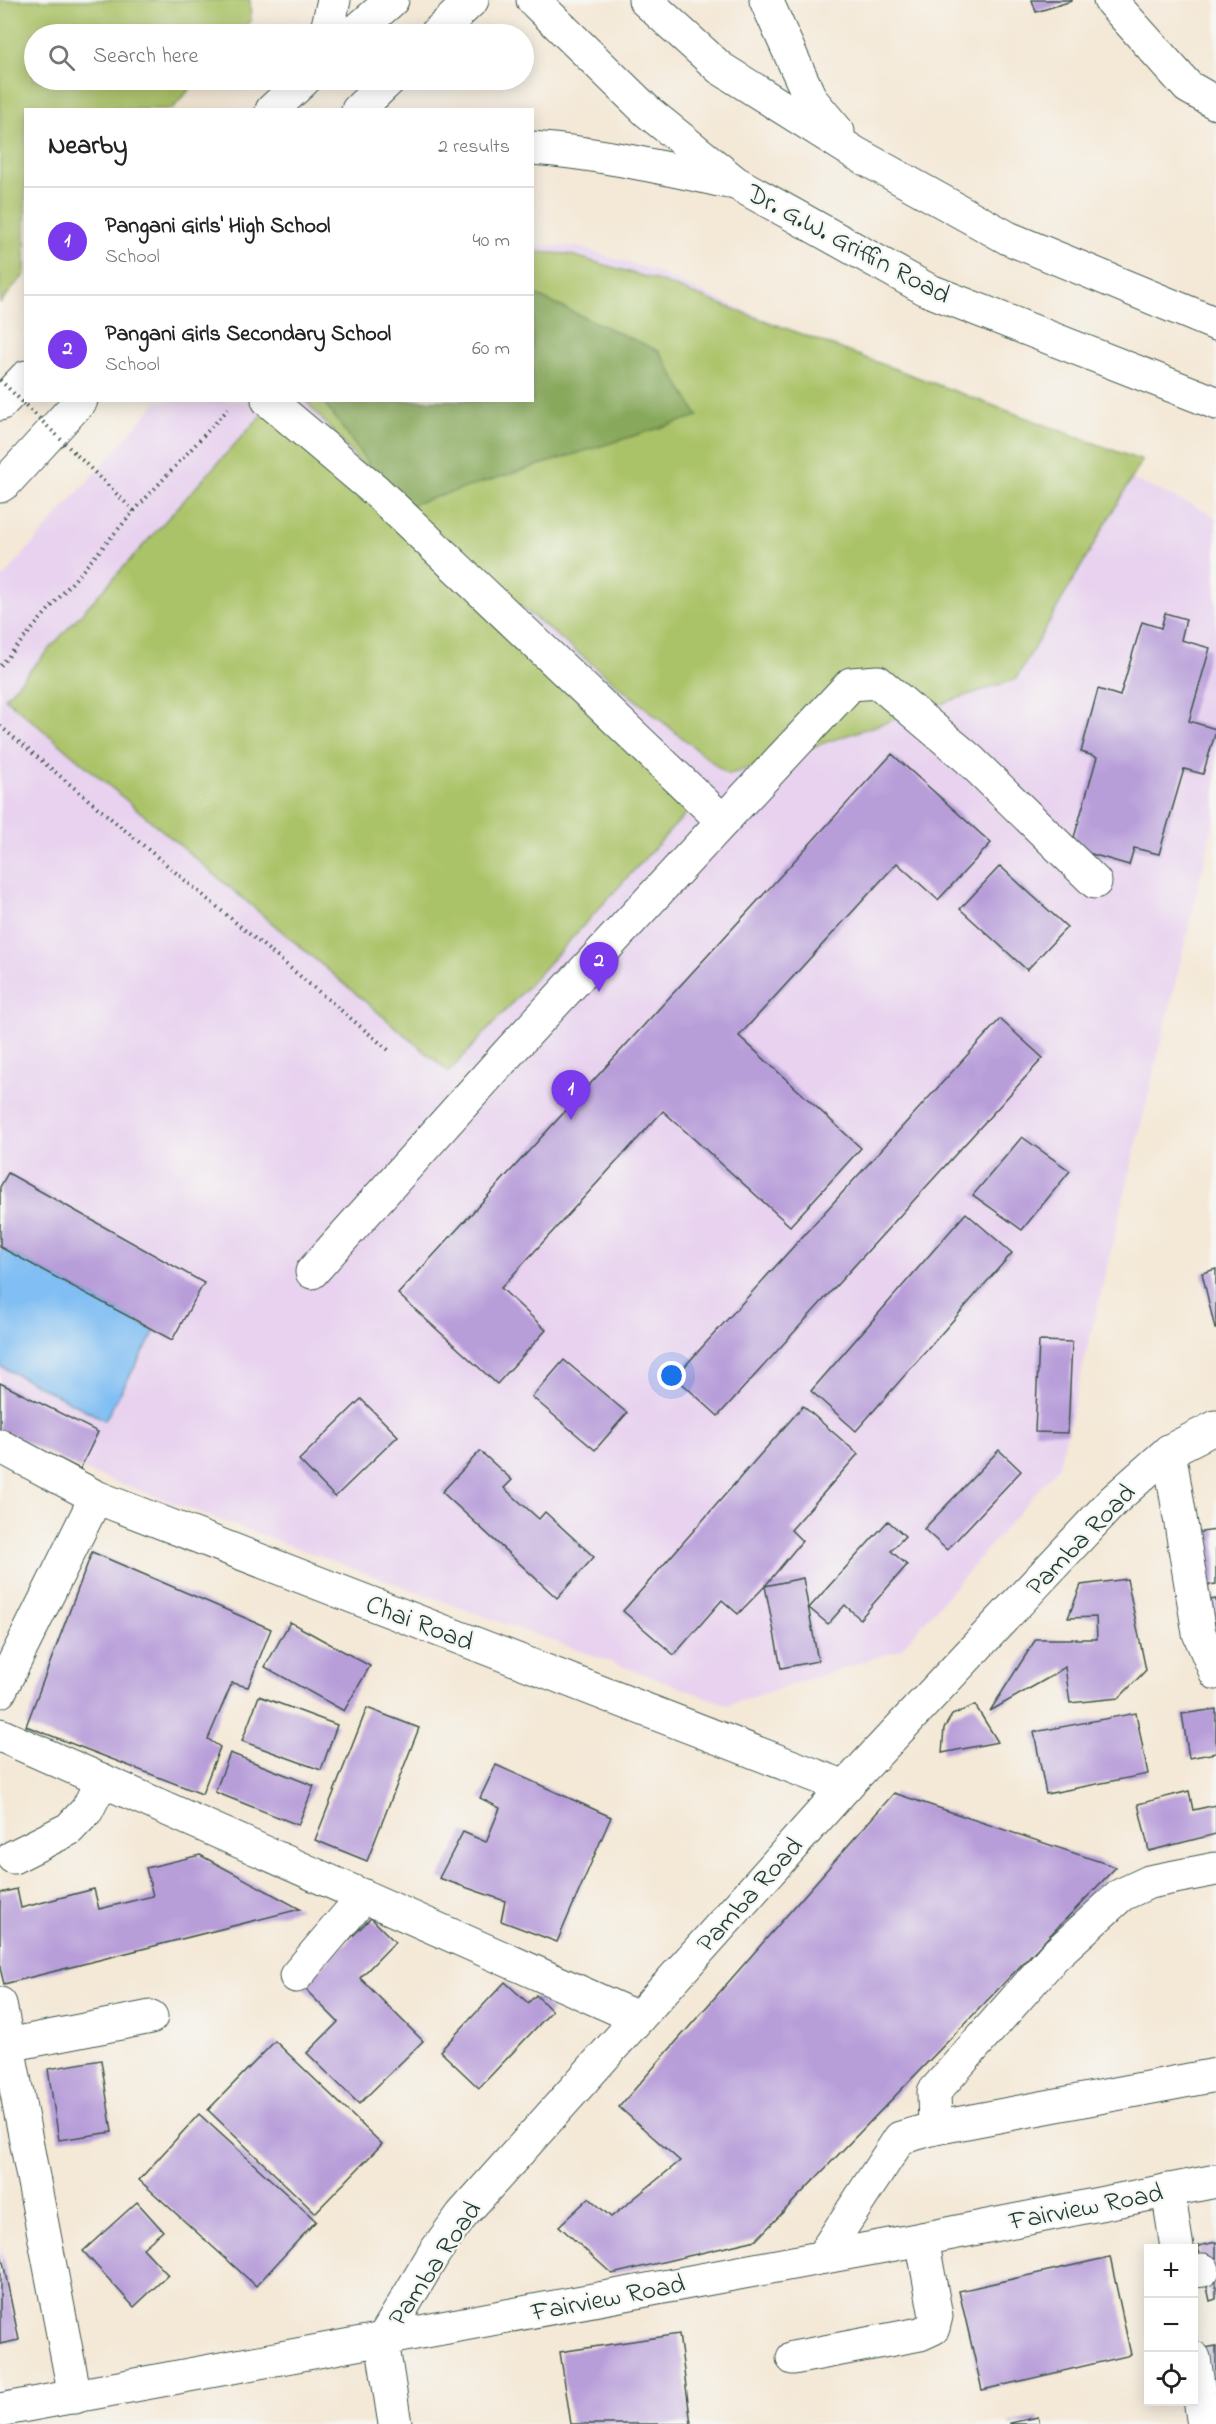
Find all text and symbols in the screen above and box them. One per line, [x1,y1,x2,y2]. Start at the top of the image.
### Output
search box [24,24,534,90]
icon: search [45,41,78,74]
text: Search here [93,41,198,73]
text: Nearby [48,128,127,166]
text: 2 results [438,133,510,162]
street label: Dr. G.W. Griffin Road [738,175,957,315]
text: Pangani Girls' High School [105,211,330,243]
text: 1 [64,227,71,256]
text: 40 m [473,227,510,256]
text: School [105,243,160,272]
text: Pangani Girls Secondary School [105,319,391,351]
text: 2 [63,335,72,364]
text: 60 m [472,335,510,364]
text: School [105,351,160,380]
pin: 2 [580,942,618,992]
pin: 1 [552,1070,590,1120]
your location [657,1361,686,1390]
street label: Pamba Road [1018,1475,1146,1606]
street label: Chai Road [360,1586,479,1663]
street label: Pamba Road [688,1829,813,1962]
street label: Fairview Road [1005,2174,1167,2243]
street label: Pamba Road [380,2194,492,2335]
map controls [1144,2244,1198,2406]
button: + [1144,2244,1198,2298]
street label: Fairview Road [527,2265,689,2334]
button: − [1144,2298,1198,2352]
button: locate [1144,2352,1198,2406]

